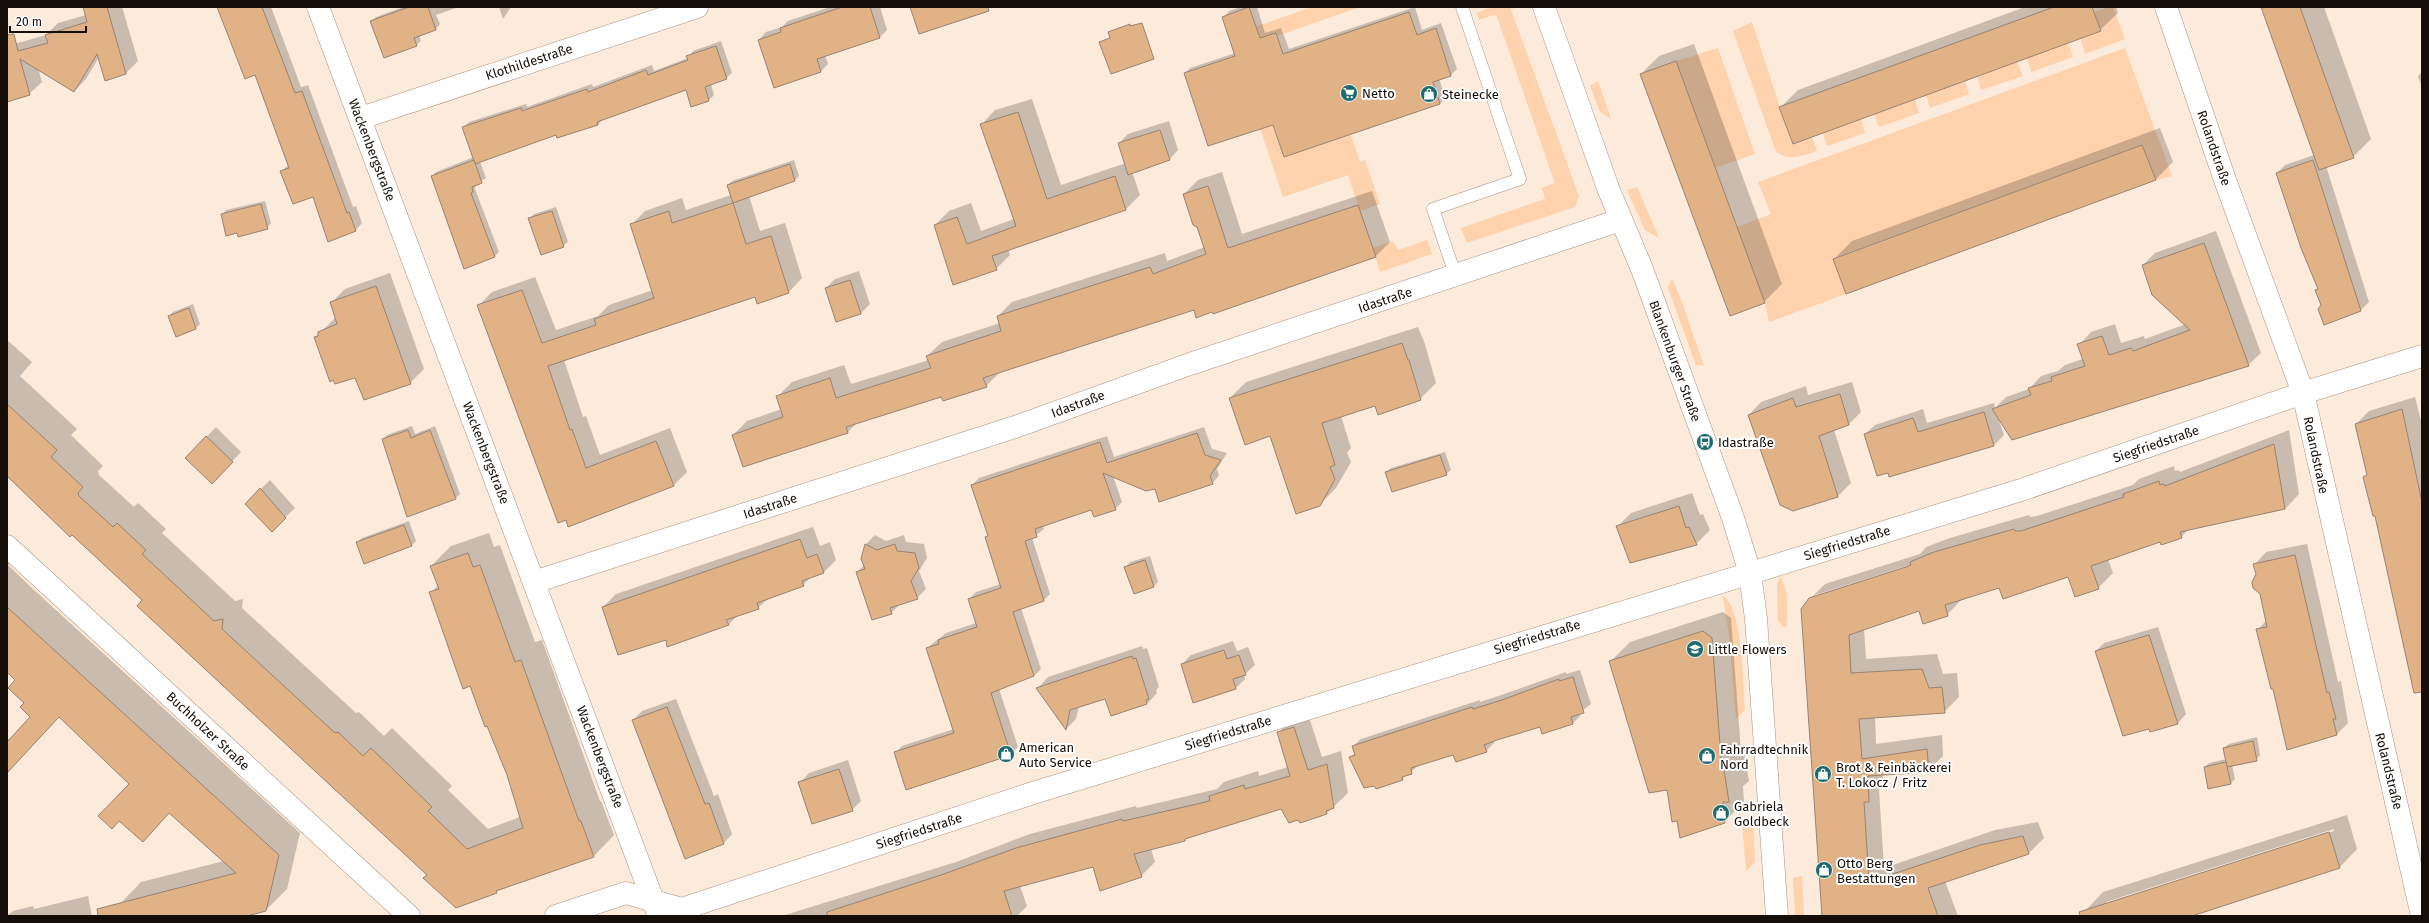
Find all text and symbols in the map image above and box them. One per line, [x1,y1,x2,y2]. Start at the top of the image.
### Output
scale bar [10,8,86,34]
text: 20 m [16,15,42,29]
street label: Klothildestraße [484,41,574,83]
supermarket icon: Netto [1339,83,1359,103]
shop icon: Steinecke [1419,84,1439,104]
place label: Netto [1362,86,1395,101]
place label: Steinecke [1442,87,1499,102]
street label: Wackenbergstraße [346,97,398,203]
street label: Rolandstraße [2194,108,2234,188]
street label: Idastraße [1356,284,1414,316]
street label: Blankenburger Straße [1646,298,1704,424]
street label: Idastraße [1049,387,1107,421]
street label: Wackenbergstraße [460,400,512,506]
street label: Rolandstraße [2300,415,2332,495]
street label: Siegfriedstraße [2111,422,2201,466]
bus stop icon: Idastraße [1695,432,1715,452]
place label: Idastraße [1718,435,1774,450]
street label: Idastraße [741,490,799,522]
street label: Siegfriedstraße [1802,523,1892,563]
street label: Siegfriedstraße [1492,617,1582,657]
school or university icon: Little Flowers [1685,639,1705,659]
place label: Little Flowers [1708,642,1787,657]
street label: Buchholzer Straße [163,689,253,773]
street label: Wackenbergstraße [574,704,626,810]
street label: Siegfriedstraße [1183,713,1273,753]
street label: Rolandstraße [2372,731,2406,811]
place label: American Auto Service [1019,740,1092,770]
place label: Fahrradtechnik Nord [1720,742,1808,772]
shop icon: American Auto Service [996,744,1016,764]
shop icon: Fahrradtechnik Nord [1697,746,1717,766]
place label: Brot & Feinbäckerei T. Lokocz / Fritz [1836,760,1951,790]
shop icon: Brot & Feinbäckerei T. Lokocz / Fritz [1813,764,1833,784]
place label: Gabriela Goldbeck [1734,799,1789,829]
shop icon: Gabriela Goldbeck [1711,803,1731,823]
street label: Siegfriedstraße [874,810,964,852]
place label: Otto Berg Bestattungen [1837,856,1916,886]
shop icon: Otto Berg Bestattungen [1814,860,1834,880]

